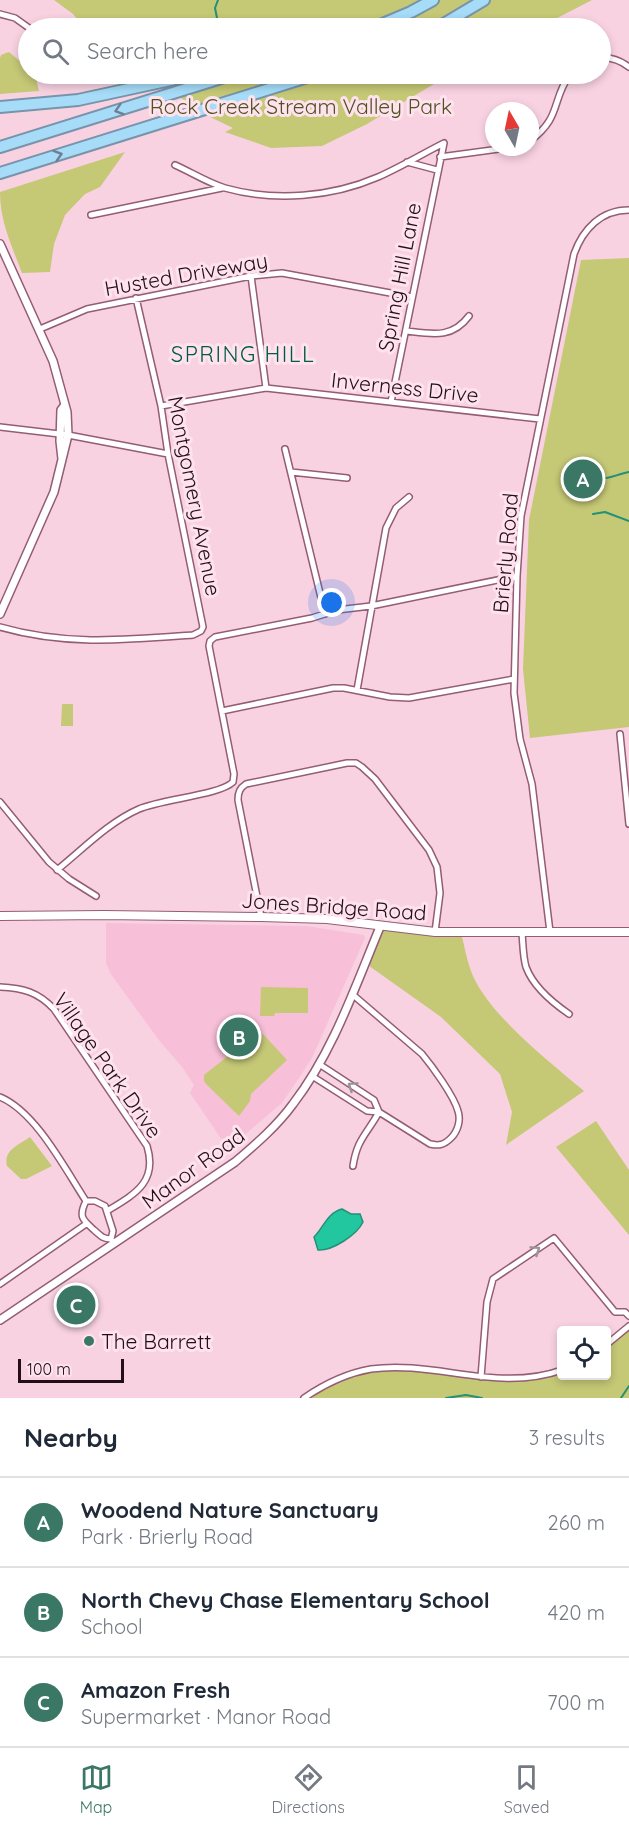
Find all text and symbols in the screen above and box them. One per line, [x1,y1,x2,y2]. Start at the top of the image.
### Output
search box [18,18,611,84]
icon: search [39,35,72,68]
text: Search here [87,37,208,65]
park label: Rock Creek Stream Valley Park [150,93,452,119]
north arrow [485,102,539,156]
one-way arrow [114,103,125,115]
one-way arrow [52,150,63,162]
street label: Spring Hill Lane [372,200,426,354]
street label: Husted Driveway [102,247,270,301]
district label: SPRING HILL [171,340,315,368]
street label: Inverness Drive [330,366,480,408]
street label: Montgomery Avenue [163,394,227,598]
pin: A [564,456,602,502]
street label: Brierly Road [487,492,523,614]
your location [317,588,346,617]
street label: Jones Bridge Road [240,887,428,925]
street label: Village Park Drive [48,987,168,1143]
pin: B [220,1014,258,1060]
one-way arrow [347,1082,358,1093]
street label: Manor Road [136,1122,250,1214]
one-way arrow [529,1246,540,1257]
pin: C [56,1282,96,1328]
map controls [557,1326,611,1380]
button: locate [557,1326,611,1380]
place label: The Barrett [101,1328,211,1354]
marker: The Barrett [82,1334,96,1348]
scale bar [18,1356,124,1384]
text: 100 m [27,1359,71,1379]
text: Nearby [24,1421,118,1454]
text: 3 results [529,1425,605,1450]
text: Woodend Nature Sanctuary [81,1496,379,1524]
text: A [37,1510,50,1535]
text: 260 m [548,1510,605,1535]
text: Park · Brierly Road [81,1524,253,1549]
text: North Chevy Chase Elementary School [81,1586,490,1614]
text: B [37,1600,50,1625]
text: 420 m [548,1600,605,1625]
text: School [81,1614,143,1639]
text: Amazon Fresh [81,1676,230,1704]
text: C [37,1690,50,1715]
text: 700 m [547,1690,605,1715]
text: Supermarket · Manor Road [81,1704,331,1729]
tab: Map [80,1761,113,1817]
tab: Directions [272,1761,345,1817]
tab: Saved [504,1761,549,1817]

